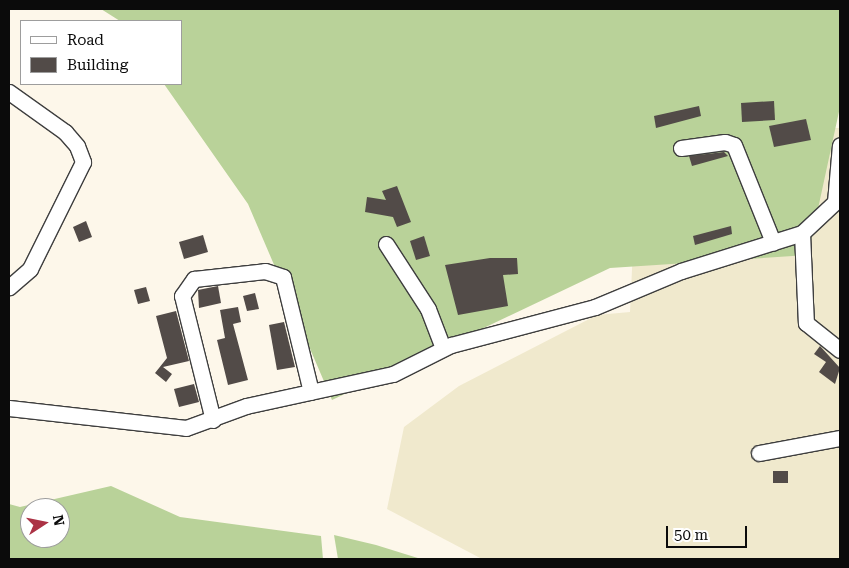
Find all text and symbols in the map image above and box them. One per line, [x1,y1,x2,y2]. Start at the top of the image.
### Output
legend [20,20,182,85]
text: Road [67,31,104,49]
text: Building [67,56,128,74]
north arrow [20,498,70,548]
text: N [50,514,68,527]
scale bar [669,516,750,548]
text: 50 m [674,526,708,544]

